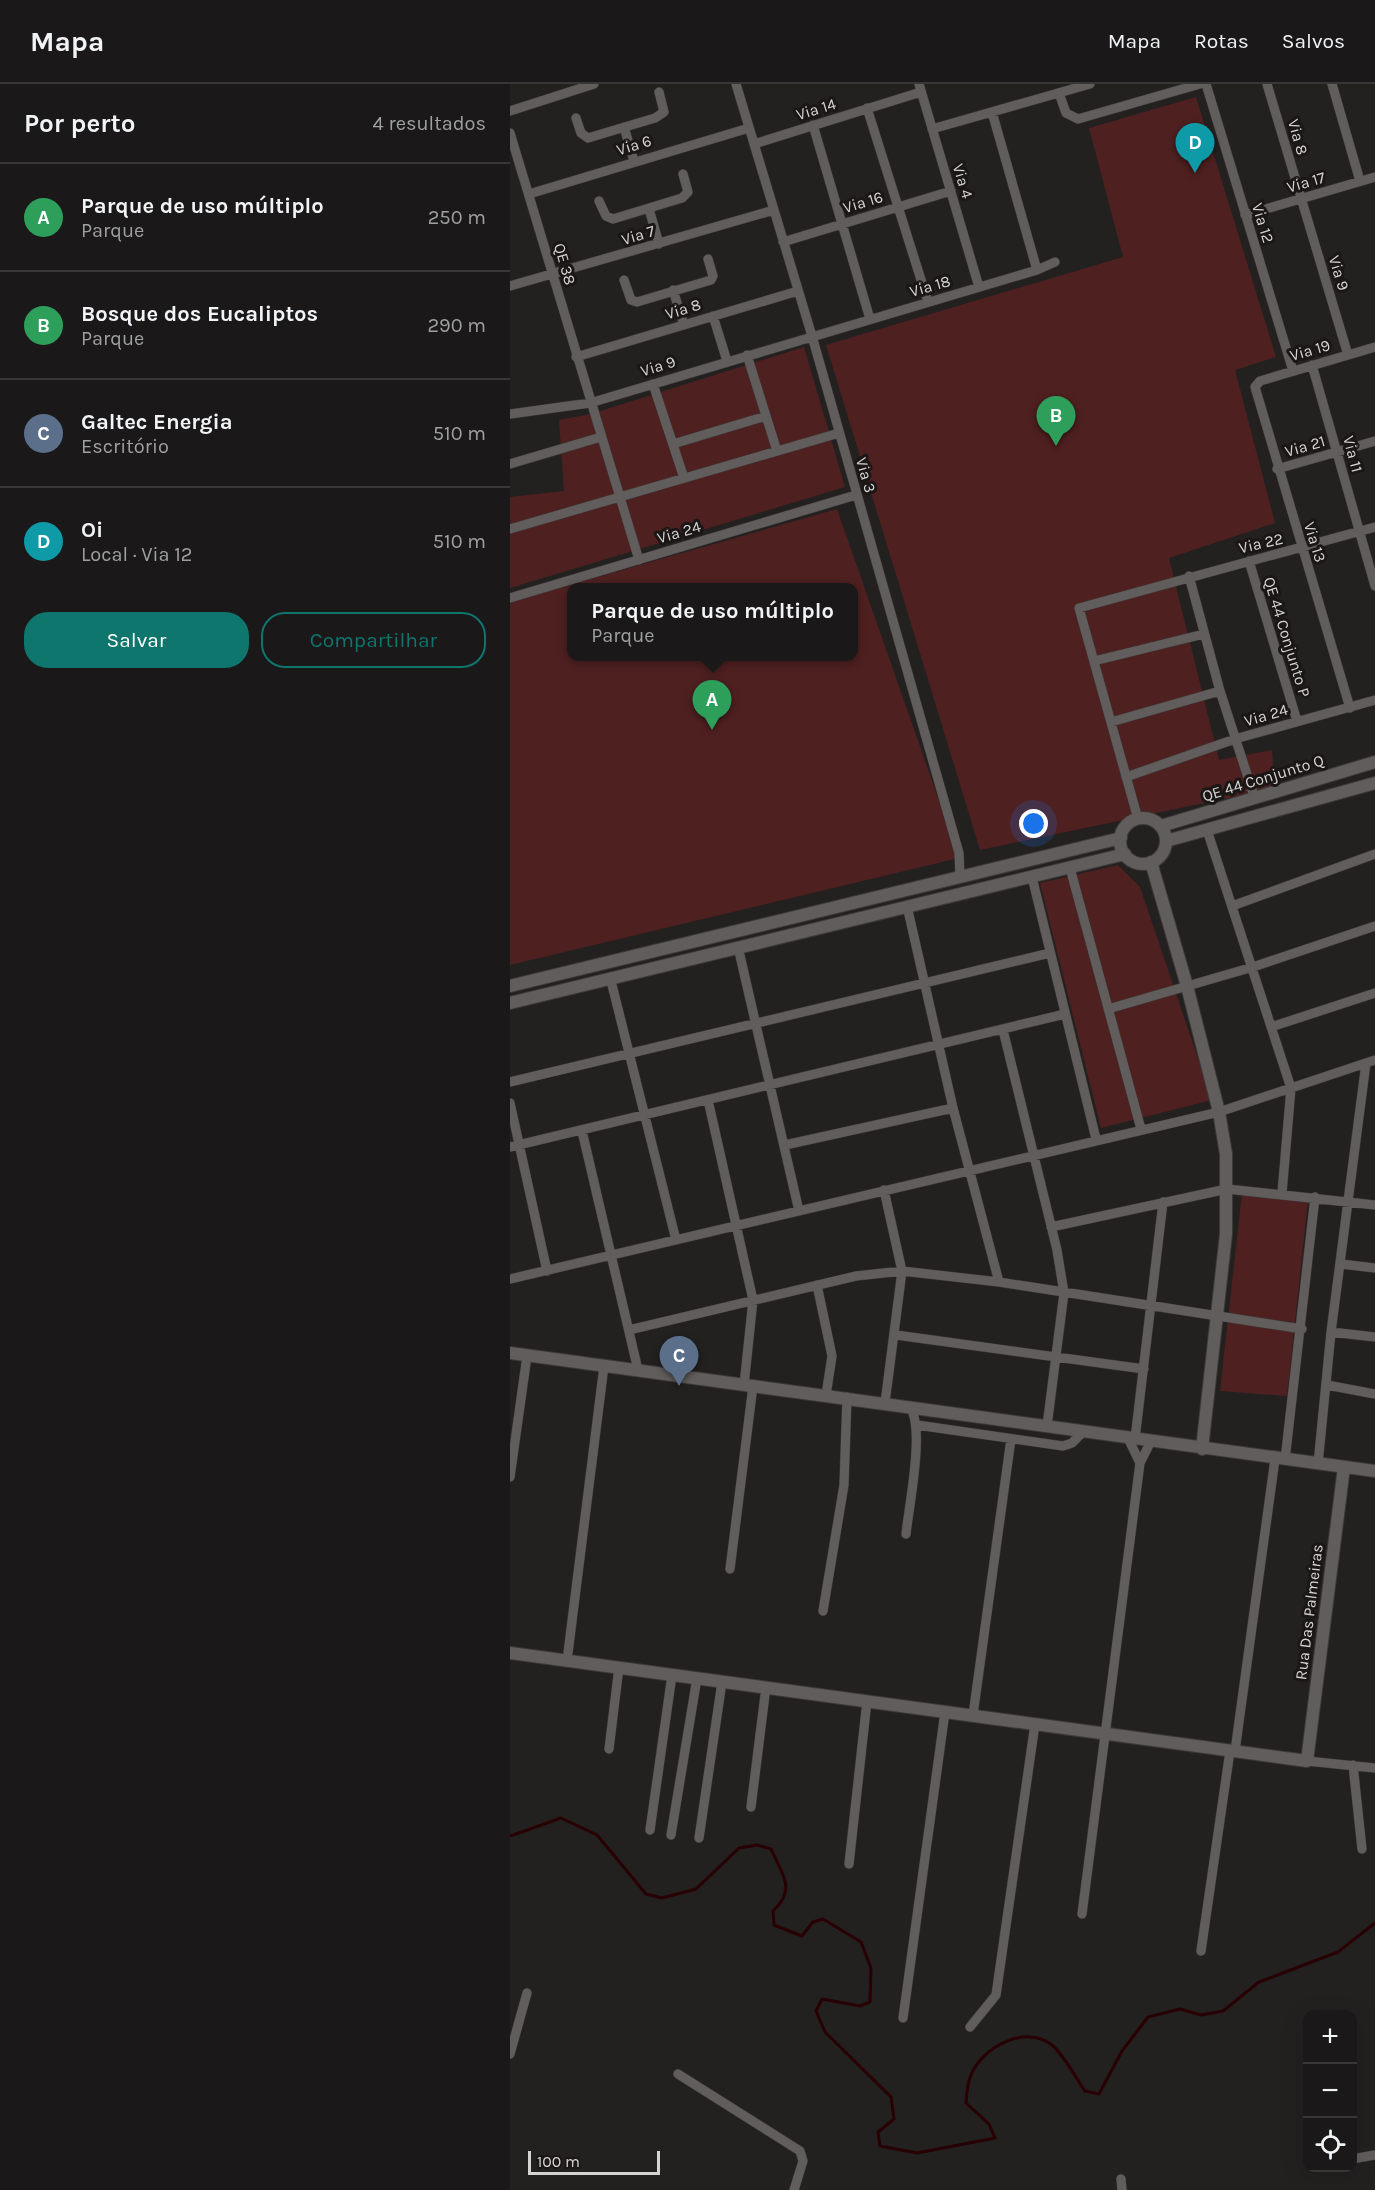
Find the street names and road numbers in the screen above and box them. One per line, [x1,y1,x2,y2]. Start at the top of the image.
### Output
street label: Via 14 [794,94,838,124]
street label: Via 8 [1284,117,1312,157]
street label: Via 6 [614,131,654,159]
street label: Via 4 [949,161,977,201]
street label: Via 17 [1285,167,1328,197]
street label: Via 16 [841,187,885,217]
street label: Via 12 [1248,201,1278,245]
street label: Via 7 [619,221,657,249]
street label: QE 38 [550,241,580,287]
street label: Via 9 [1325,253,1353,293]
street label: Via 18 [907,271,953,301]
street label: Via 8 [663,295,703,323]
street label: Via 19 [1288,335,1332,365]
street label: Via 9 [638,352,678,380]
street label: Via 21 [1283,431,1327,461]
street label: Via 11 [1339,434,1367,474]
street label: Via 3 [852,455,880,495]
street label: Via 24 [655,517,703,547]
street label: Via 13 [1300,520,1330,564]
street label: Via 22 [1237,529,1285,557]
street label: QE 44 Conjunto P [1260,575,1314,700]
street label: Via 24 [1242,700,1290,730]
street label: QE 44 Conjunto Q [1200,750,1326,806]
street label: Rua Das Palmeiras [1291,1543,1327,1681]

